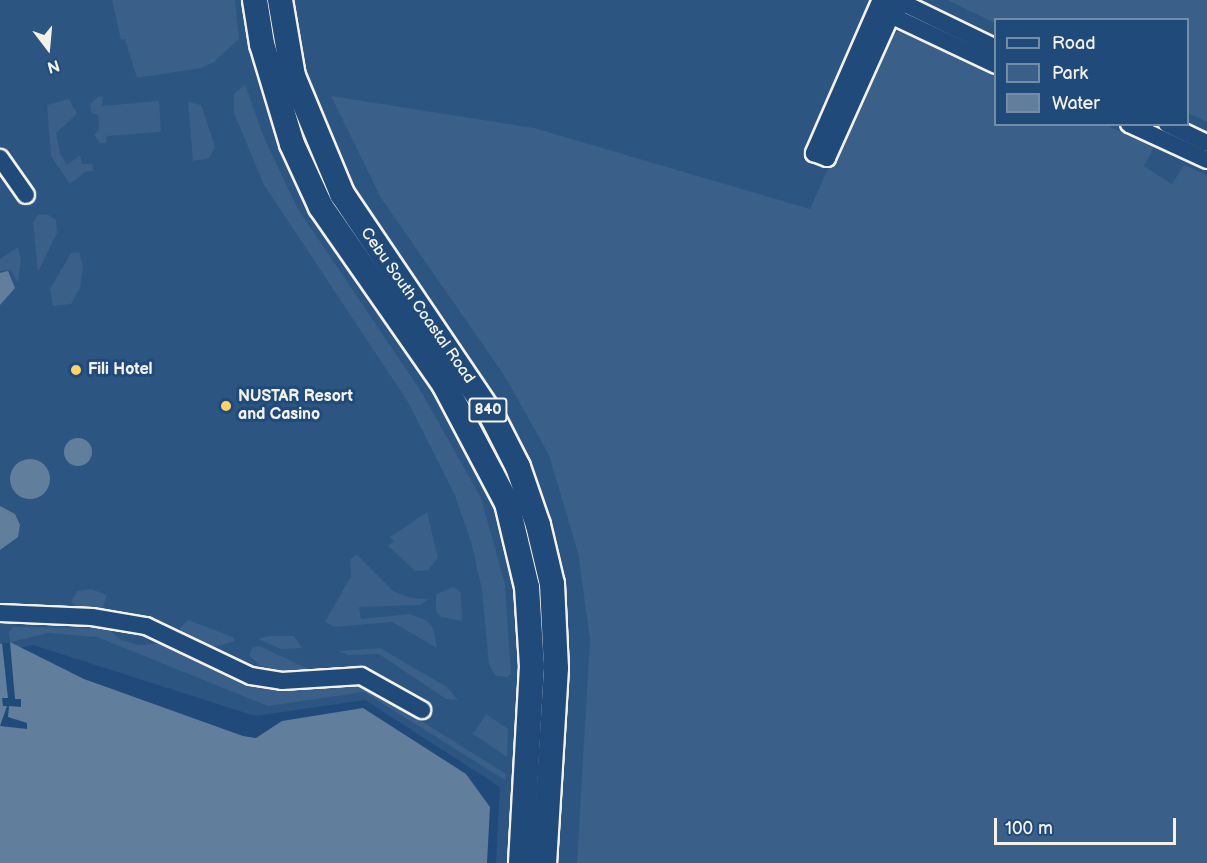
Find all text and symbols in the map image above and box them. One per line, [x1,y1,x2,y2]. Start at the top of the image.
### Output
north arrow [18,18,78,78]
legend [994,18,1189,126]
text: Road [1052,33,1096,54]
text: N [45,55,62,77]
text: Park [1052,63,1088,84]
text: Water [1052,93,1100,114]
street label: Cebu South Coastal Road [356,224,478,388]
place label: Fili Hotel [88,360,153,380]
marker: Fili Hotel [69,363,83,377]
place label: NUSTAR Resort and Casino [238,387,353,425]
road number: 840 [467,398,509,422]
marker: NUSTAR Resort and Casino [219,399,233,413]
scale bar [997,806,1178,844]
text: 100 m [1005,818,1053,839]

